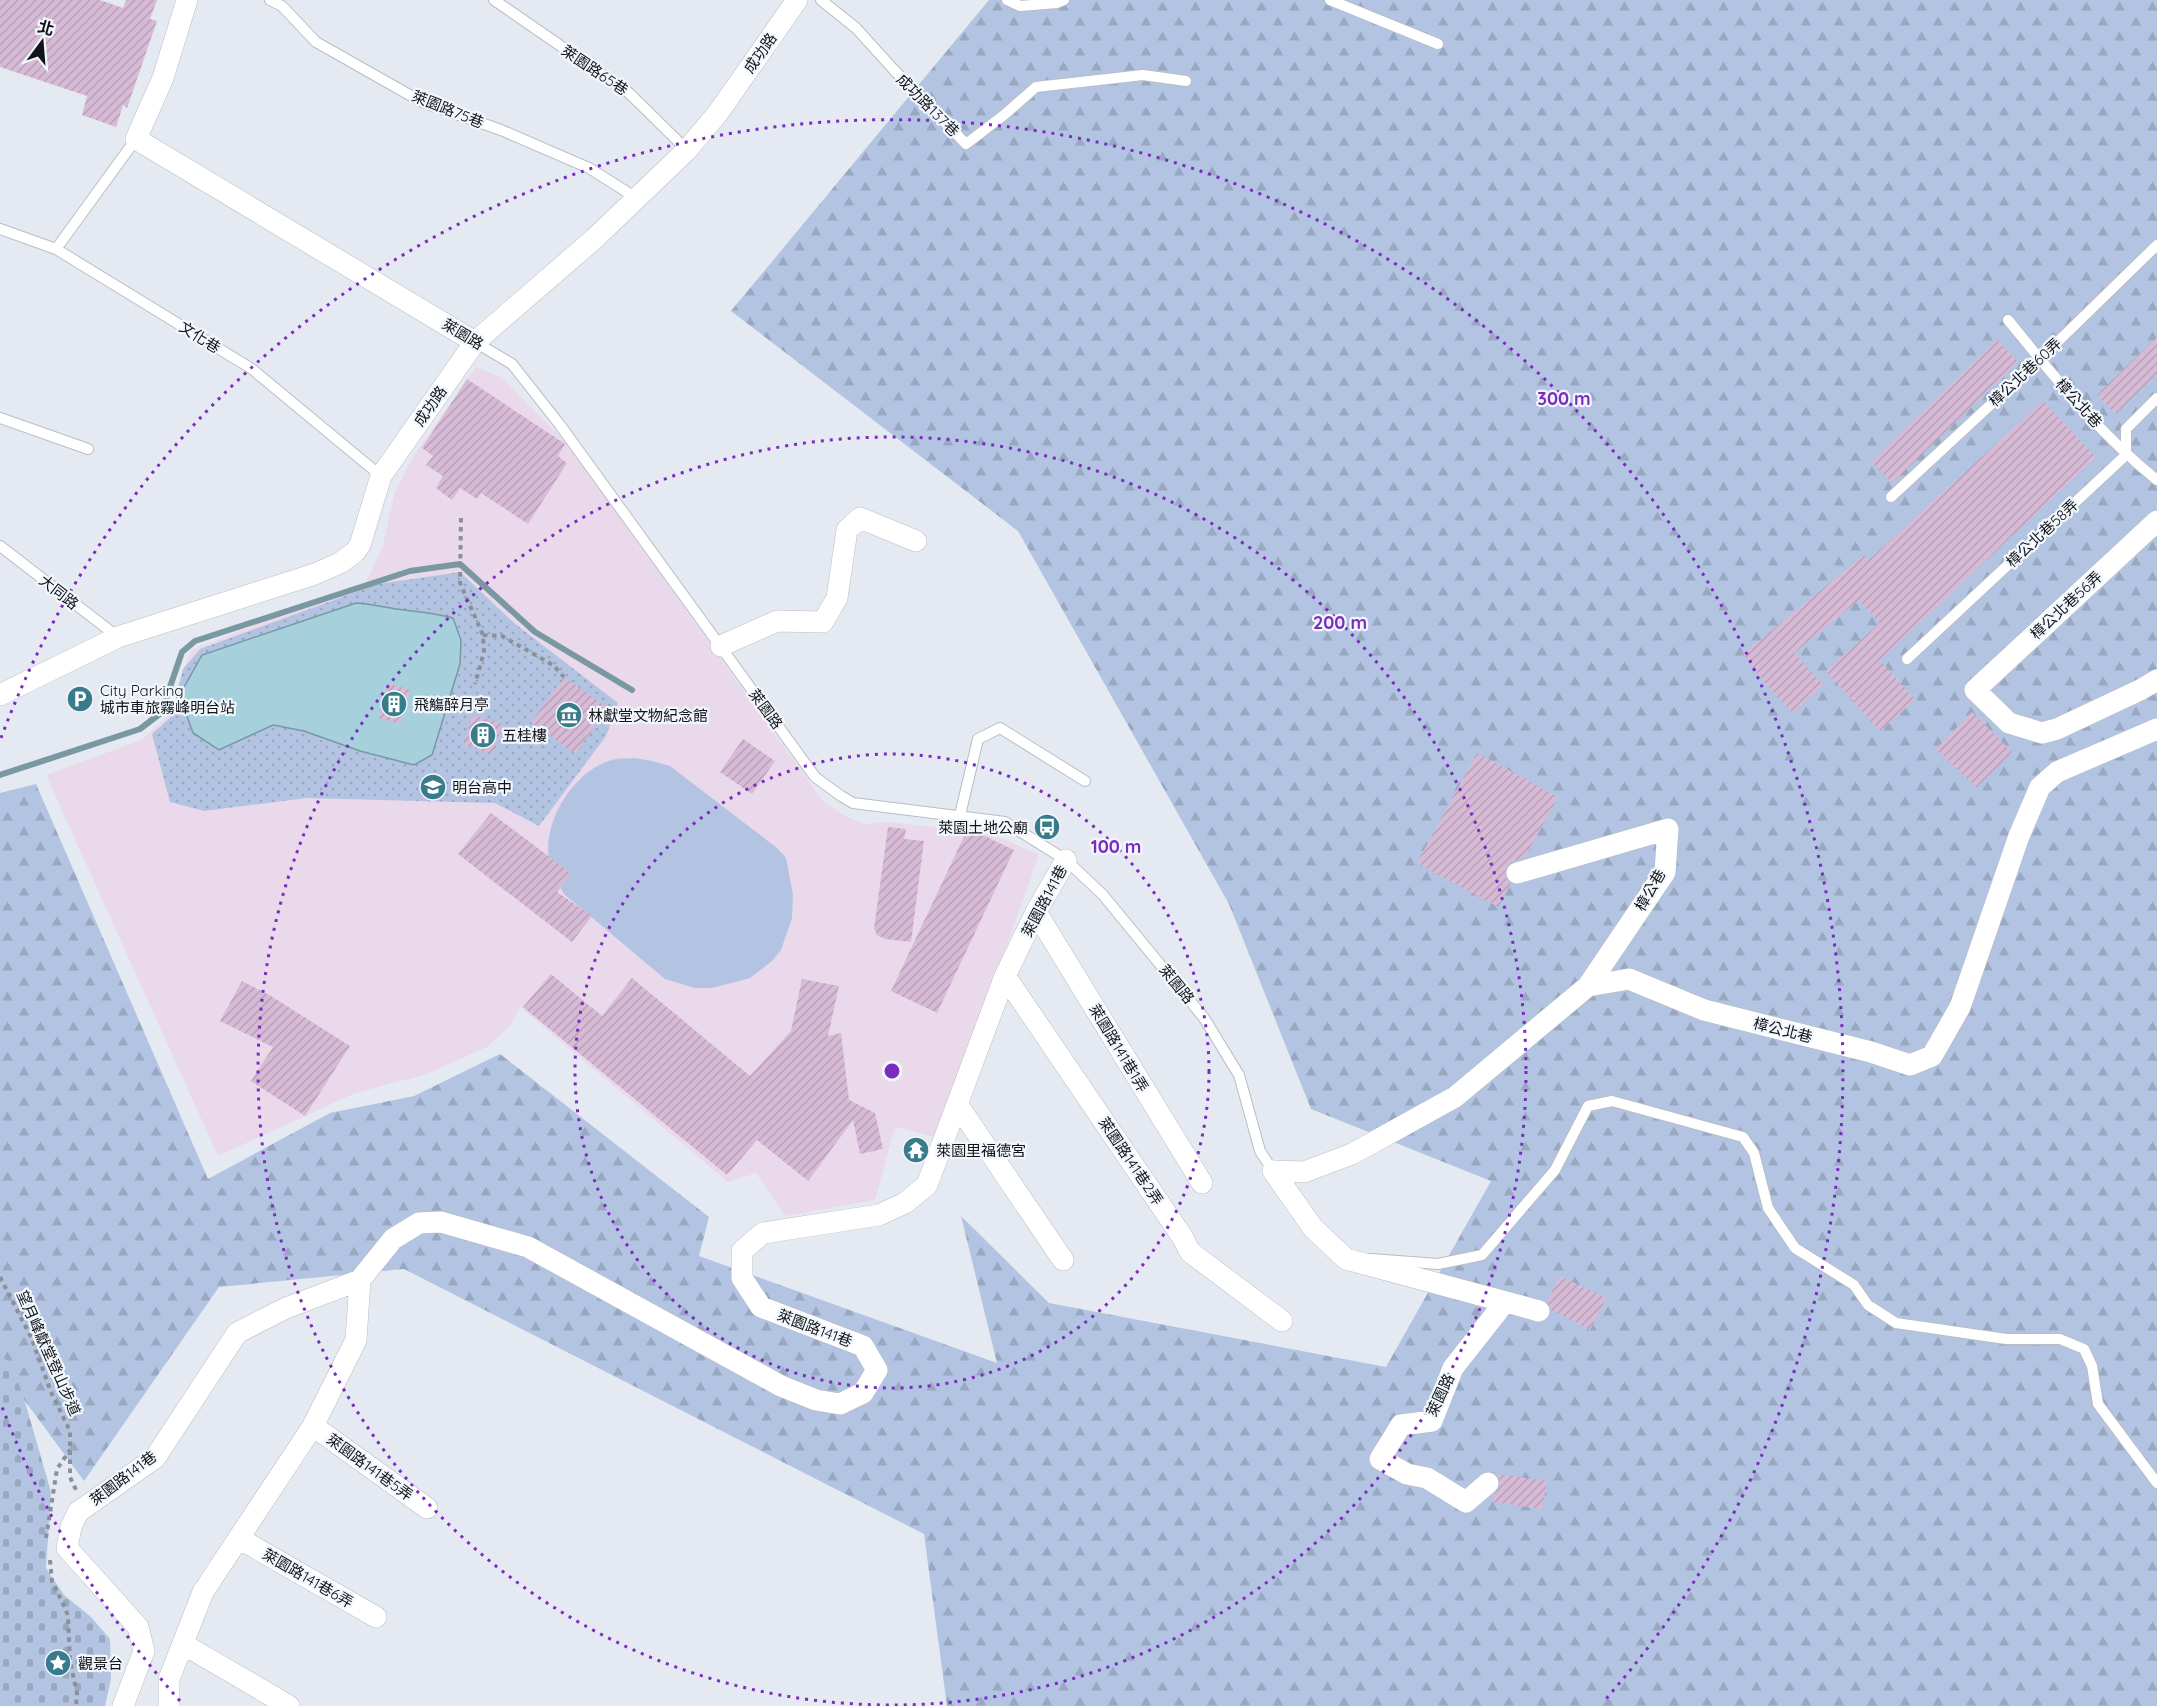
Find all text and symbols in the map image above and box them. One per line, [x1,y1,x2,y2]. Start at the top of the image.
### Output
north arrow [12,12,72,72]
text: 北 [36,16,57,39]
street label: 成功路 [739,29,781,77]
street label: 萊園路65巷 [558,41,632,99]
street label: 成功路137巷 [893,70,963,140]
street label: 萊園路75巷 [409,86,487,132]
street label: 萊園路 [439,314,487,354]
street label: 文化巷 [176,317,224,357]
street label: 樟公北巷60弄 [1985,334,2065,410]
street label: 樟公北巷 [2052,374,2106,432]
street label: 成功路 [409,382,451,430]
text: 300 m [1537,387,1591,410]
street label: 樟公北巷58弄 [2002,495,2082,571]
street label: 樟公北巷56弄 [2026,567,2106,643]
street label: 大同路 [35,571,83,613]
text: 200 m [1313,611,1367,634]
place label: City Parking 城市車旅霧峰明台站 [100,681,235,717]
parking icon: City Parking 城市車旅霧峰明台站 [65,684,95,714]
street label: 萊園路 [745,685,787,733]
building icon: 飛觴醉月亭 [379,689,409,719]
place label: 飛觴醉月亭 [414,695,489,714]
museum icon: 林獻堂文物紀念館 [554,700,584,730]
place label: 林獻堂文物紀念館 [588,706,708,725]
building icon: 五桂樓 [468,720,498,750]
place label: 五桂樓 [502,726,547,745]
school or university icon: 明台高中 [418,772,448,802]
place label: 明台高中 [452,778,512,797]
bus stop icon: 萊園土地公廟 [1032,812,1062,842]
place label: 萊園土地公廟 [938,818,1028,837]
text: 100 m [1091,835,1141,858]
street label: 萊園路141巷 [1017,862,1071,940]
street label: 樟公巷 [1631,866,1669,914]
street label: 萊園路 [1155,961,1199,1007]
street label: 萊園路141巷1弄 [1085,1001,1153,1095]
street label: 樟公北巷 [1752,1014,1814,1046]
centre of rings [882,1061,902,1081]
street label: 萊園路141巷2弄 [1095,1113,1167,1209]
temple icon: 萊園里福德宮 [901,1135,931,1165]
place label: 萊園里福德宮 [936,1141,1026,1160]
street label: 望月峰獻堂登山步道 [13,1287,85,1419]
street label: 萊園路141巷 [775,1305,855,1351]
street label: 萊園路 [1422,1371,1458,1419]
street label: 萊園路141巷5弄 [323,1429,417,1505]
street label: 萊園路141巷 [86,1447,160,1509]
street label: 萊園路141巷6弄 [259,1544,357,1612]
place icon: 觀景台 [43,1648,73,1678]
place label: 觀景台 [78,1654,123,1673]

